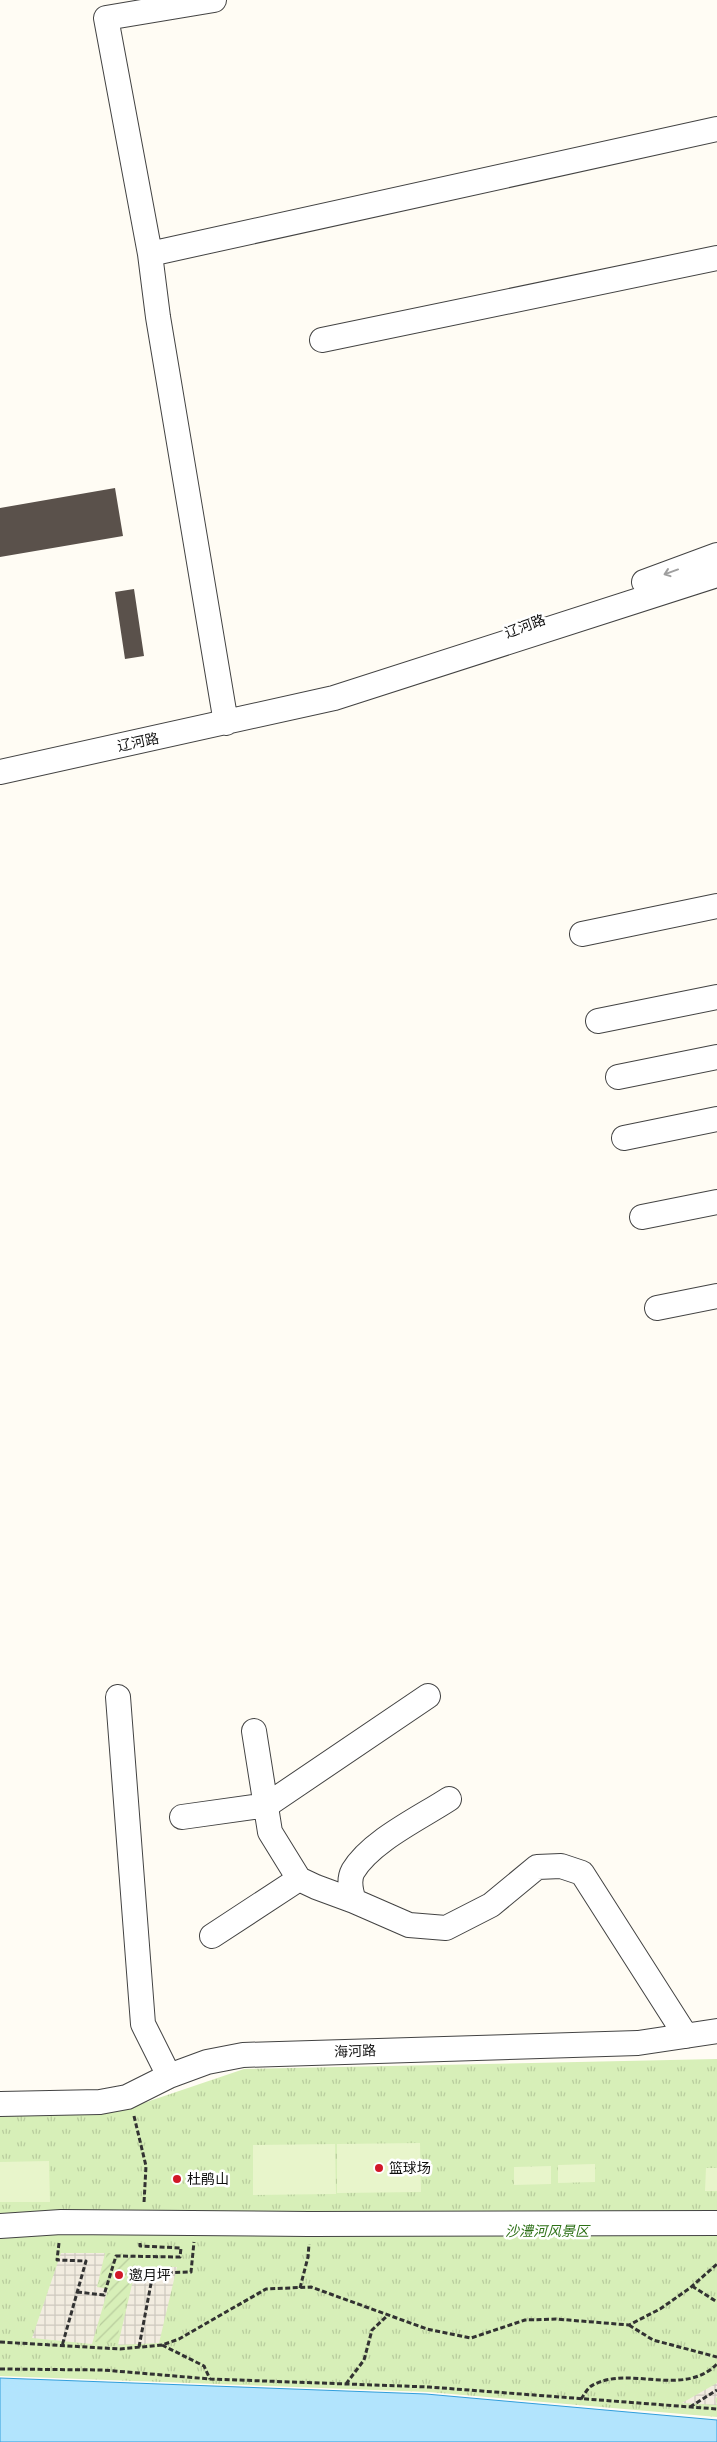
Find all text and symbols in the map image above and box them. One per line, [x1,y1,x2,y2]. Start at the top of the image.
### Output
one-way arrow [664,568,680,577]
street label: 辽河路 [502,610,548,642]
street label: 辽河路 [116,729,160,755]
street label: 海河路 [334,2041,376,2061]
place label: 篮球场 [389,2159,431,2177]
marker: 篮球场 [373,2162,385,2174]
place label: 杜鹃山 [187,2170,229,2188]
marker: 杜鹃山 [171,2173,183,2185]
park label: 沙澧河风景区 [505,2222,591,2240]
place label: 邀月坪 [129,2266,171,2284]
marker: 邀月坪 [113,2269,125,2281]

